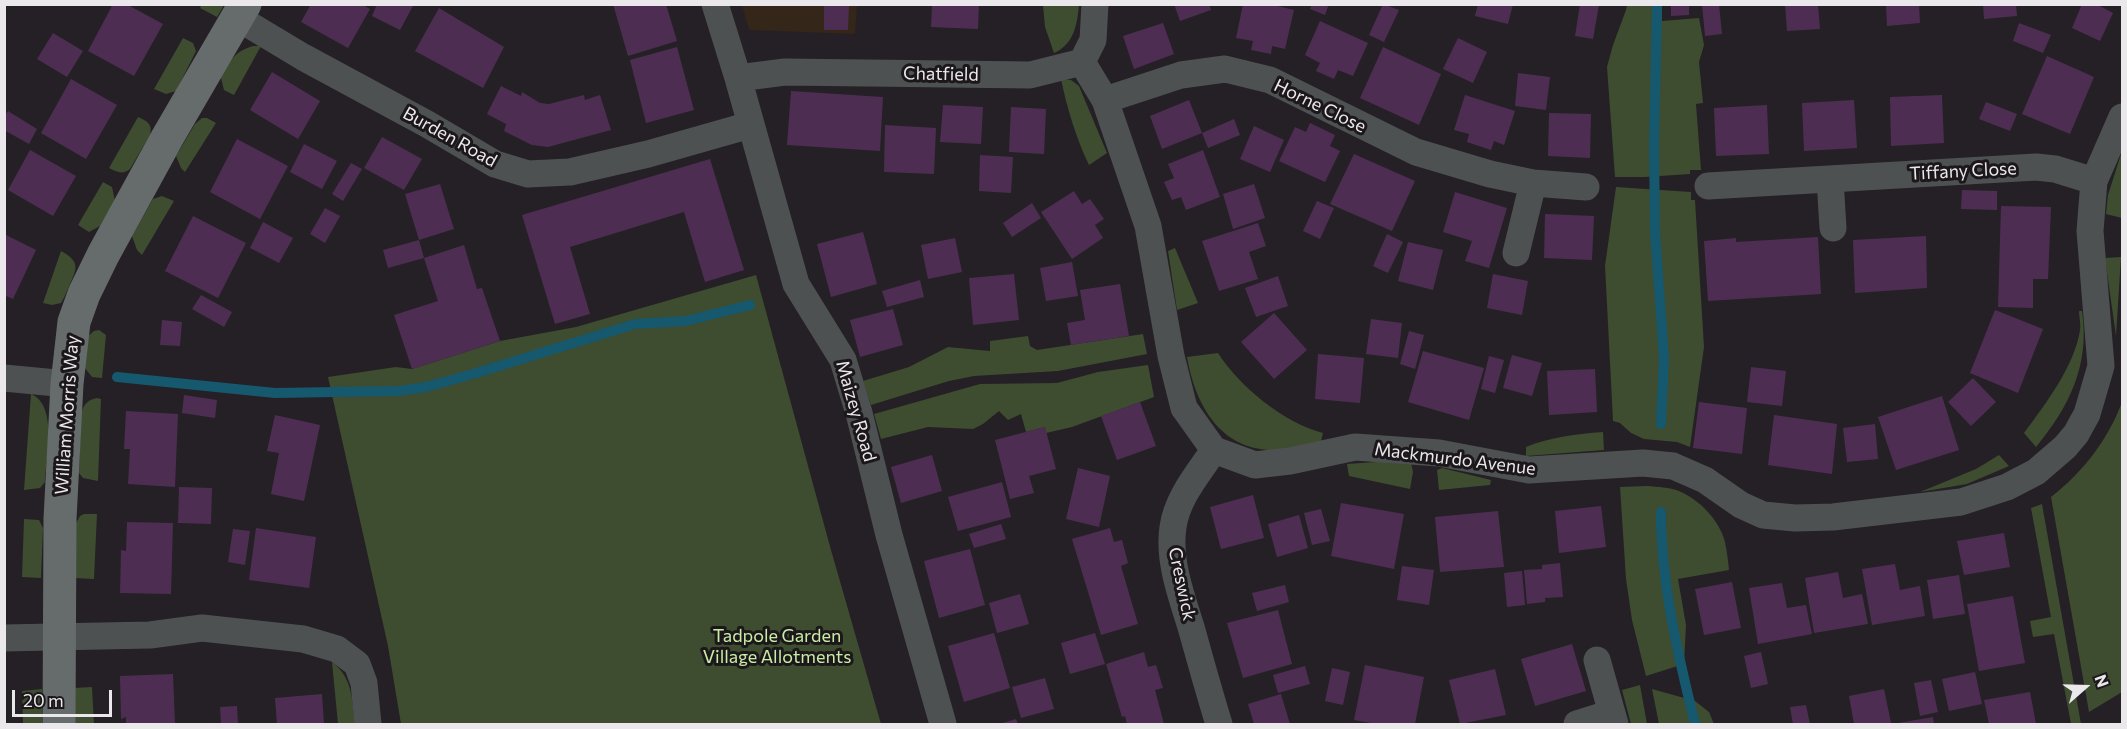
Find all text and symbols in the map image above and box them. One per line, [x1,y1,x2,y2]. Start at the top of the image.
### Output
street label: Chatfield [903,63,979,85]
street label: Horne Close [1270,74,1370,138]
street label: Burden Road [399,102,501,172]
street label: Tiffany Close [1909,157,2017,185]
street label: William Morris Way [51,335,83,495]
street label: Maizey Road [831,358,881,464]
street label: Mackmurdo Avenue [1373,438,1537,480]
street label: Creswick [1164,545,1200,623]
park label: Tadpole Garden Village Allotments [703,625,851,668]
north arrow [2055,657,2115,717]
text: N [2091,672,2113,690]
scale bar [15,678,116,716]
text: 20 m [23,689,64,711]

